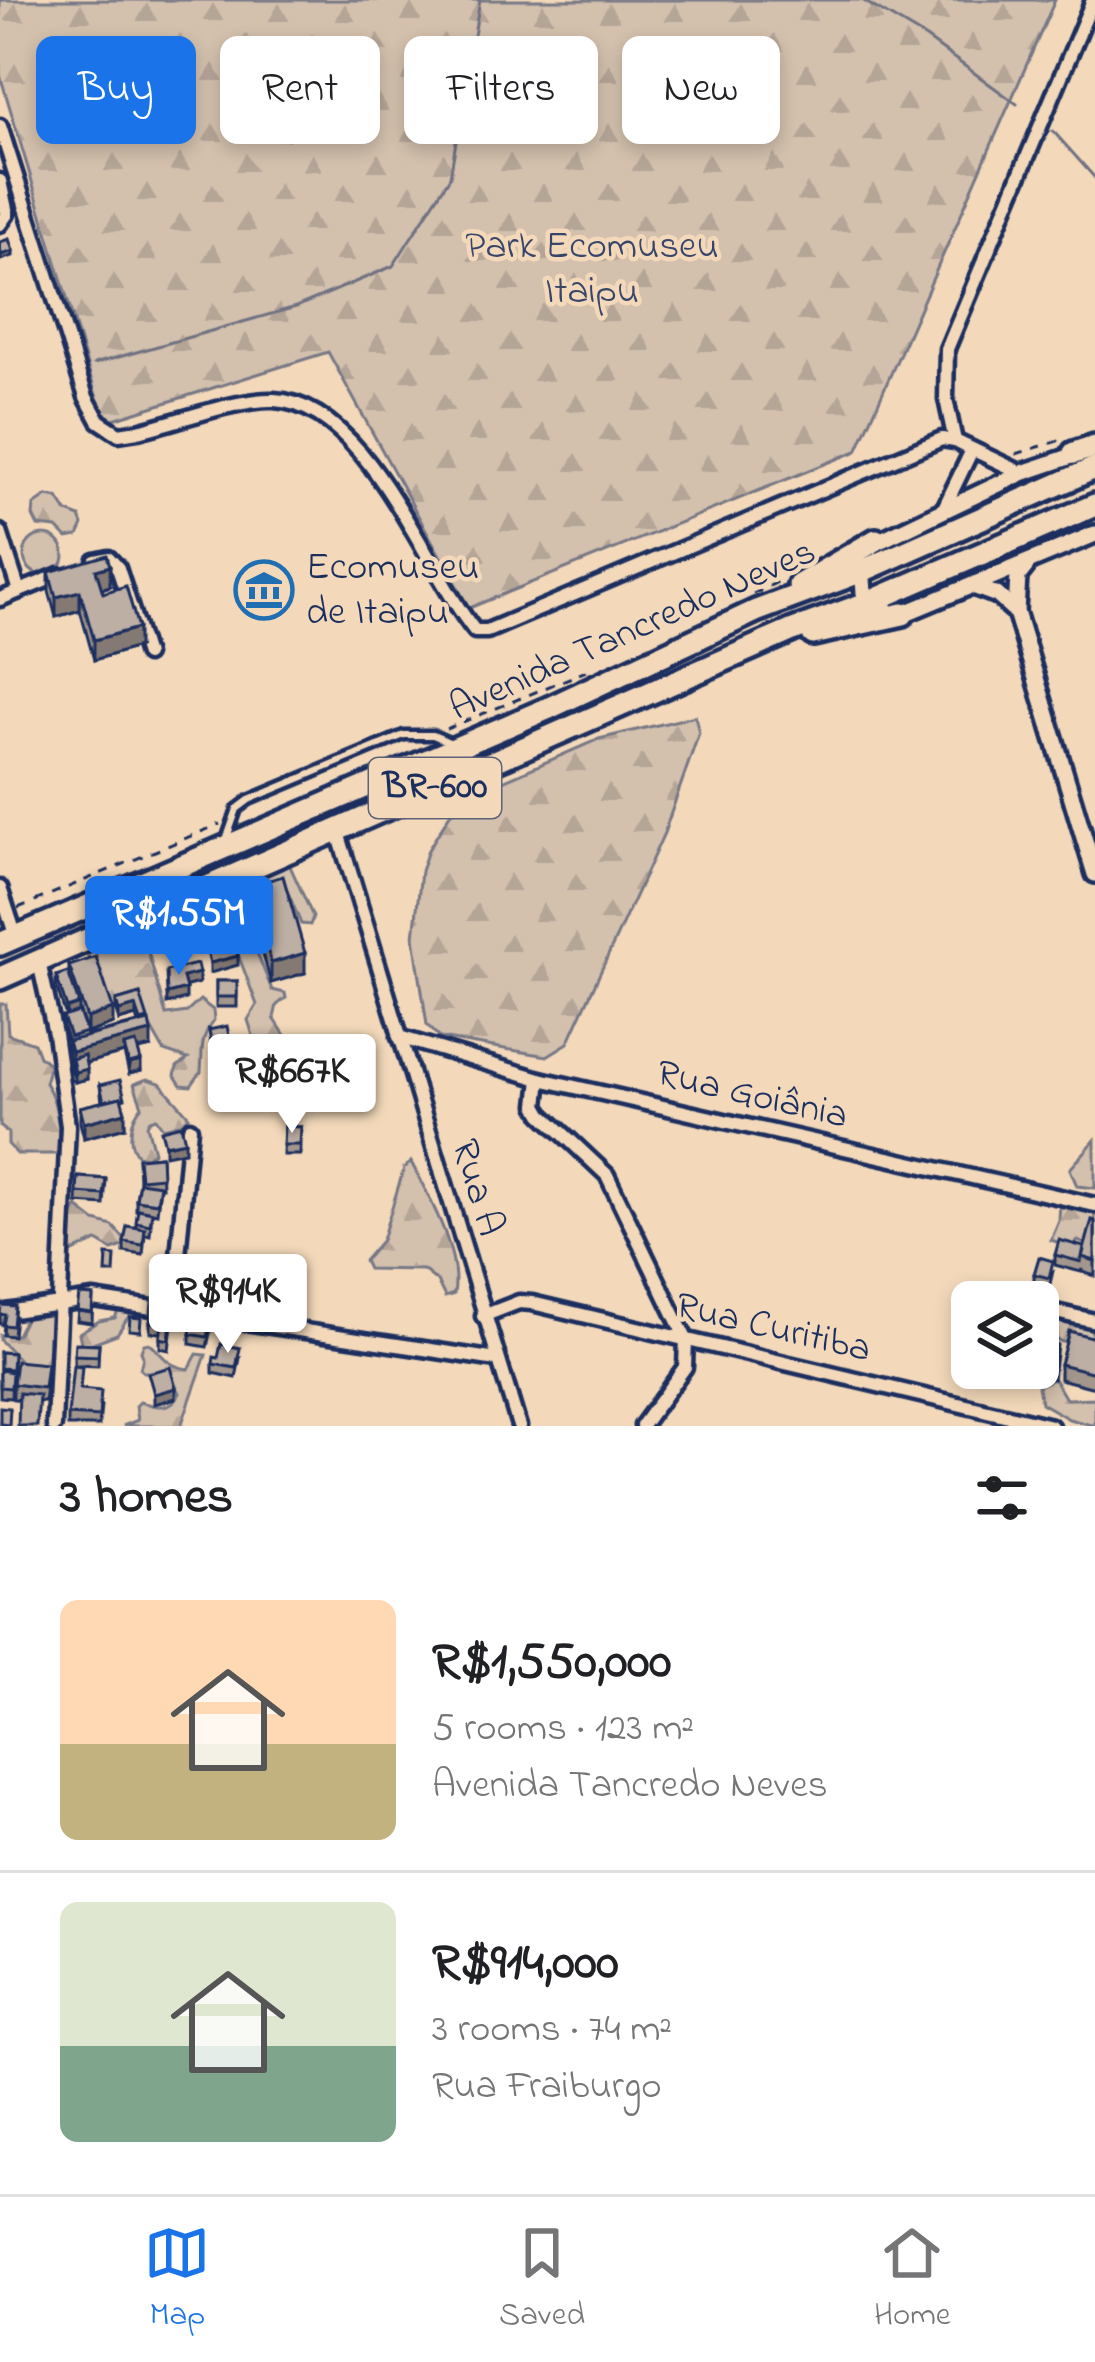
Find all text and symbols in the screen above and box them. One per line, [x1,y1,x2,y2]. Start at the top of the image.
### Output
chip: Buy [36,36,196,144]
chip: Rent [220,36,380,144]
chip: Filters [404,36,598,144]
chip: New [622,36,780,144]
park label: Park Ecomuseu Itaipu [465,219,719,321]
street label: Avenida Tancredo Neves [441,525,825,737]
place label: Ecomuseu de Itaipu [306,540,479,642]
museum icon: Ecomuseu de Itaipu [233,559,295,621]
road number: BR-600 [369,758,501,818]
pin: R$1.55M [68,876,290,978]
text: R$1.55M [112,886,246,943]
pin: R$667K [194,1034,390,1136]
text: R$667K [235,1044,349,1101]
street label: Rua Goiânia [651,1046,853,1146]
street label: Rua A [434,1133,518,1243]
pin: R$914K [130,1254,326,1356]
text: R$914K [176,1264,280,1321]
street label: Rua Curitiba [670,1279,876,1379]
map controls [951,1281,1059,1389]
button: layers [951,1281,1059,1389]
text: 3 homes [60,1461,233,1536]
icon: filters [969,1465,1035,1531]
text: R$1,550,000 [432,1626,671,1701]
icon: home [156,1648,300,1792]
text: 5 rooms · 123 m² [432,1701,694,1758]
text: Avenida Tancredo Neves [432,1758,828,1815]
text: R$914,000 [432,1927,619,2002]
icon: home [156,1950,300,2094]
text: 3 rooms · 74 m² [432,2002,672,2059]
text: Rua Fraiburgo [432,2059,662,2116]
tab: Map [144,2220,210,2340]
tab: Saved [499,2220,585,2340]
tab: Home [874,2220,951,2340]

